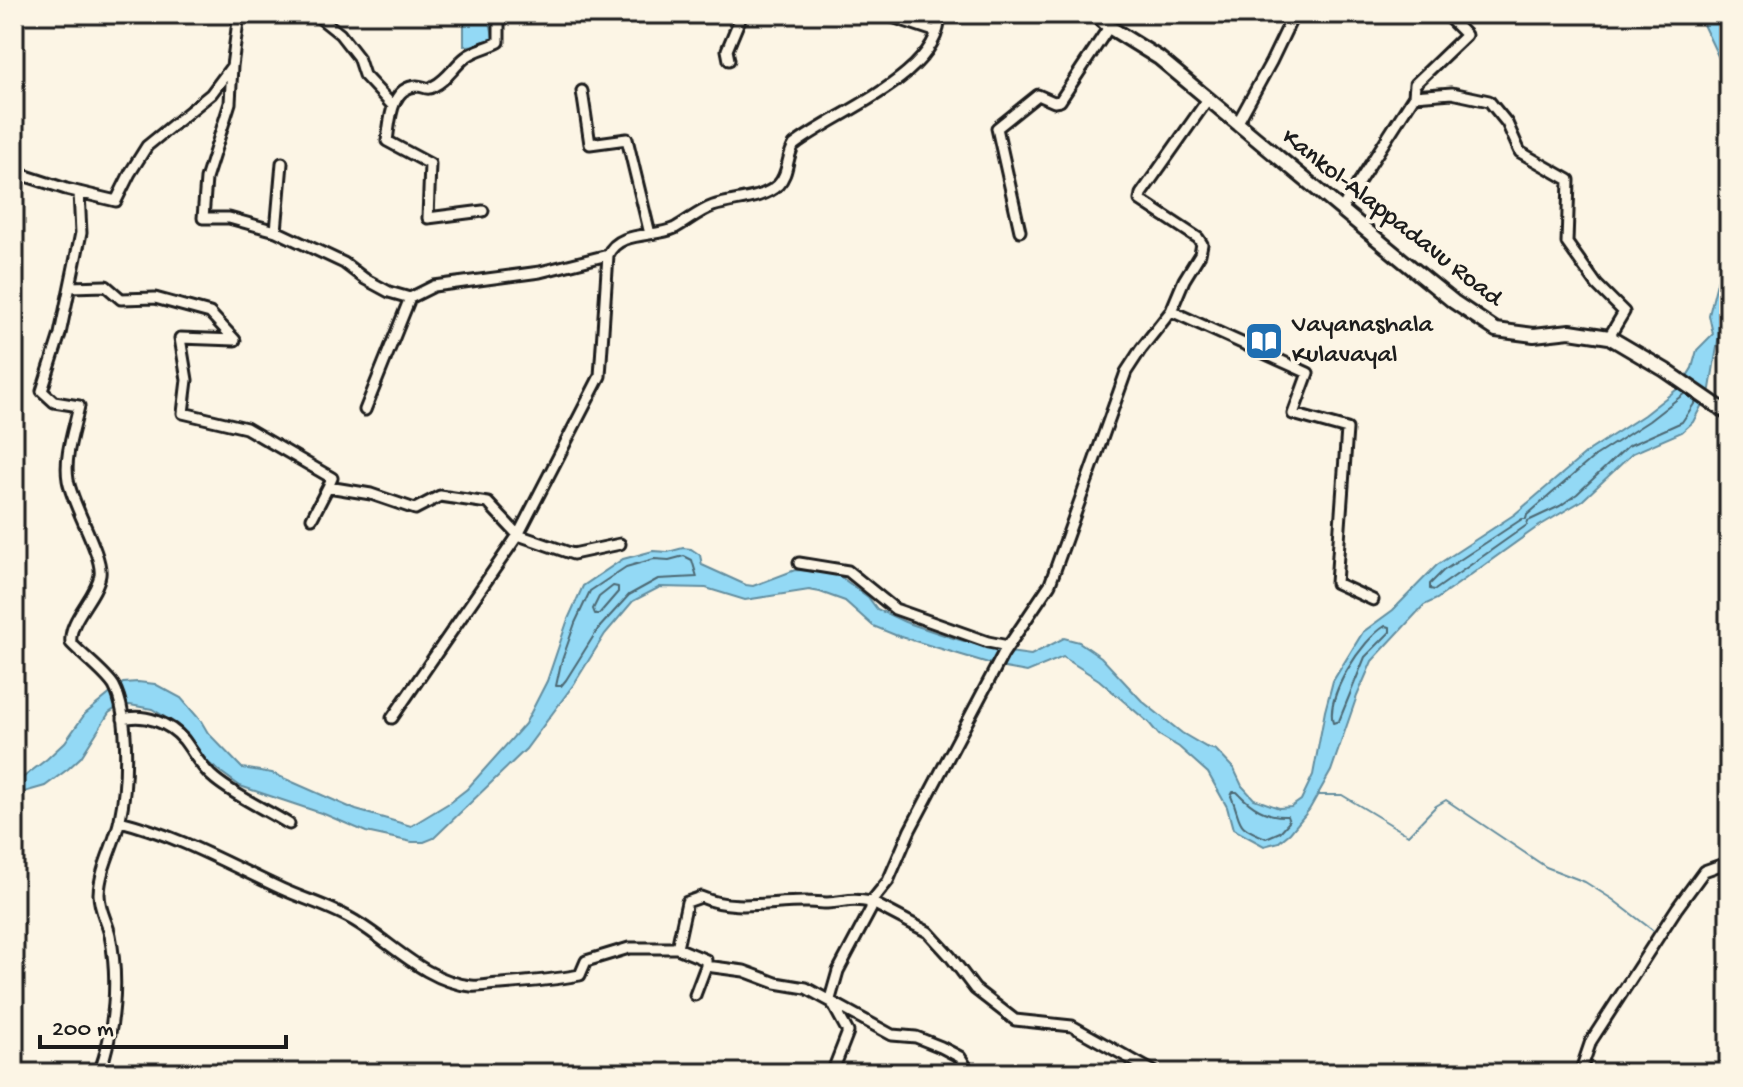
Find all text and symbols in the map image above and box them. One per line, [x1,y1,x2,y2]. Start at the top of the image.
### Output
street label: Kankol-Alappadavu Road [1274,123,1509,316]
place label: Vayanashala Kulavayal [1291,311,1435,372]
library icon: Vayanashala Kulavayal [1243,320,1285,362]
scale bar [40,999,286,1049]
text: 200 m [52,1016,114,1045]

